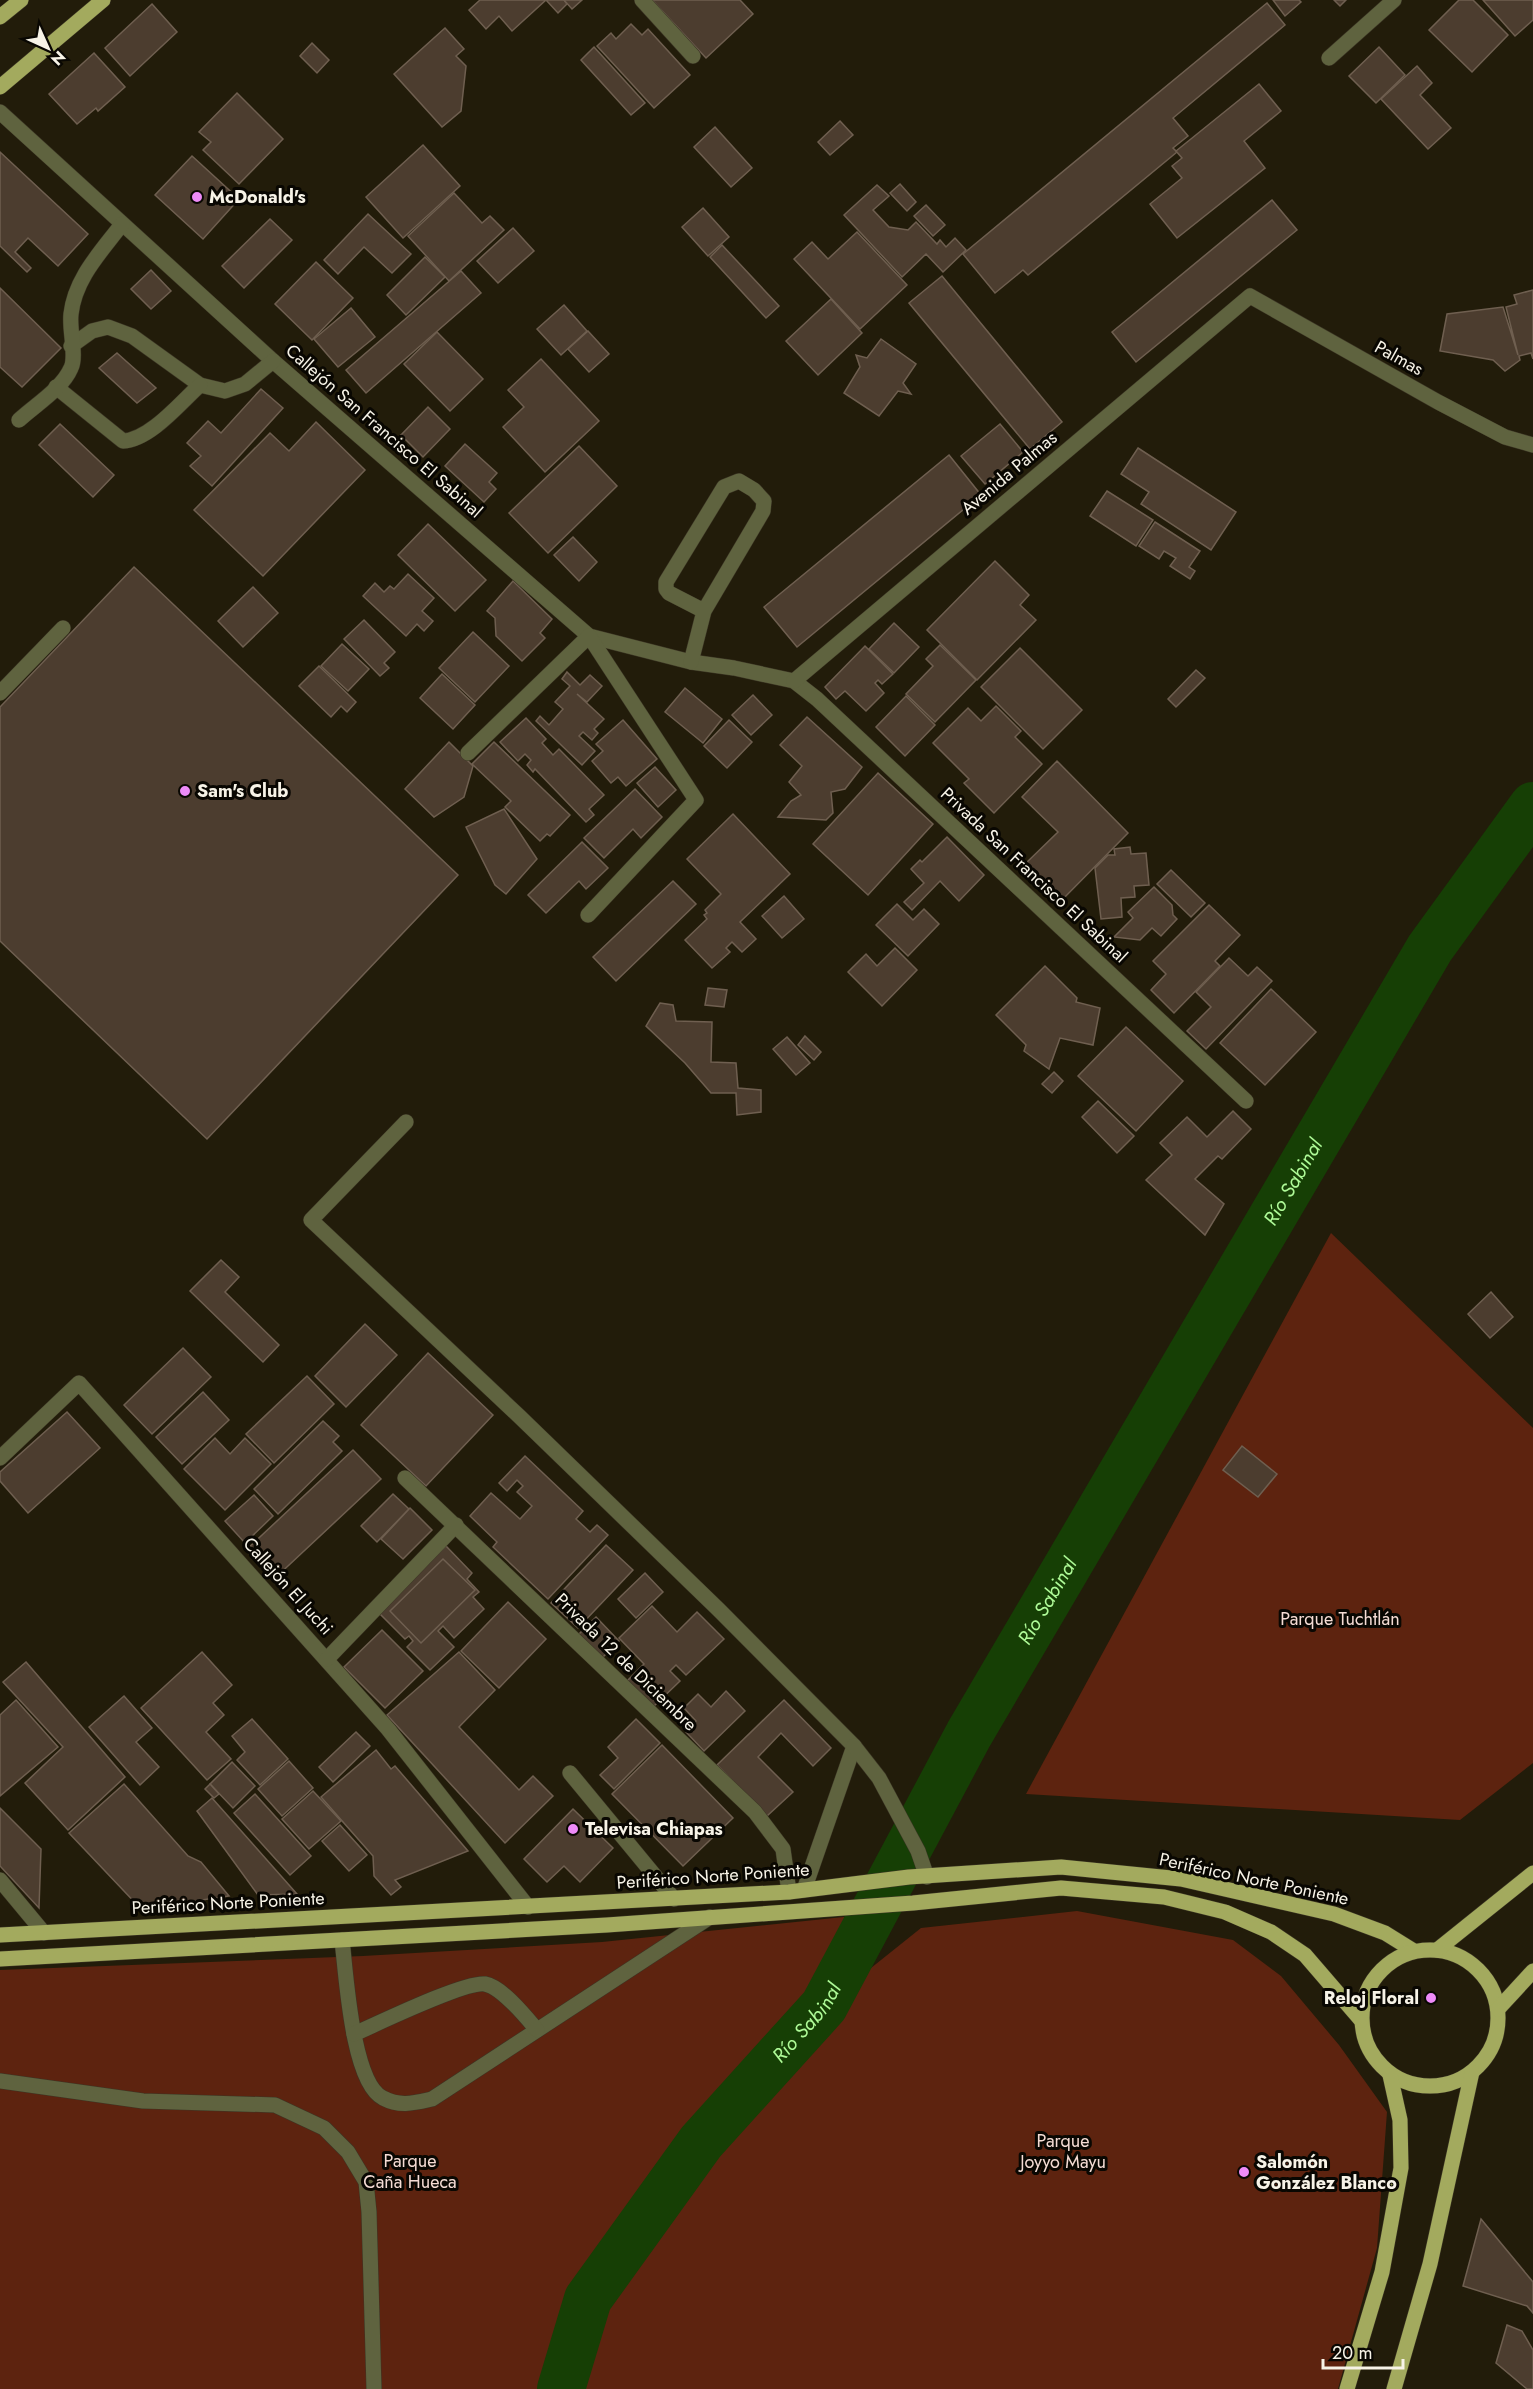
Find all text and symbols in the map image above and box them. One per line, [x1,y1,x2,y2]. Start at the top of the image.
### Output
north arrow [18,18,78,78]
text: N [46,46,71,71]
place label: McDonald's [209,184,306,210]
marker: McDonald's [190,190,204,204]
street label: Palmas [1370,334,1428,382]
street label: Callejón San Francisco El Sabinal [280,338,488,524]
street label: Avenida Palmas [955,425,1063,521]
place label: Sam's Club [197,778,288,804]
street label: Privada San Francisco El Sabinal [935,781,1133,969]
marker: Sam's Club [178,784,192,798]
water label: Río Sabinal [1256,1132,1330,1231]
street label: Callejón El Juchi [237,1531,339,1641]
water label: Río Sabinal [1010,1551,1084,1650]
street label: Privada 12 de Diciembre [549,1587,703,1737]
park label: Parque Tuchtlán [1280,1606,1400,1632]
place label: Televisa Chiapas [585,1816,723,1842]
marker: Televisa Chiapas [566,1822,580,1836]
street label: Periférico Norte Poniente [1157,1846,1351,1912]
street label: Periférico Norte Poniente [616,1856,810,1896]
street label: Periférico Norte Poniente [131,1885,325,1921]
water label: Río Sabinal [765,1976,849,2069]
place label: Reloj Floral [1324,1985,1419,2011]
marker: Reloj Floral [1424,1991,1438,2005]
park label: Parque Joyyo Mayu [1018,2128,1106,2175]
park label: Parque Caña Hueca [363,2148,457,2195]
place label: Salomón González Blanco [1256,2149,1397,2196]
marker: Salomón González Blanco [1237,2165,1251,2179]
scale bar [1323,2332,1402,2370]
text: 20 m [1332,2340,1372,2366]

